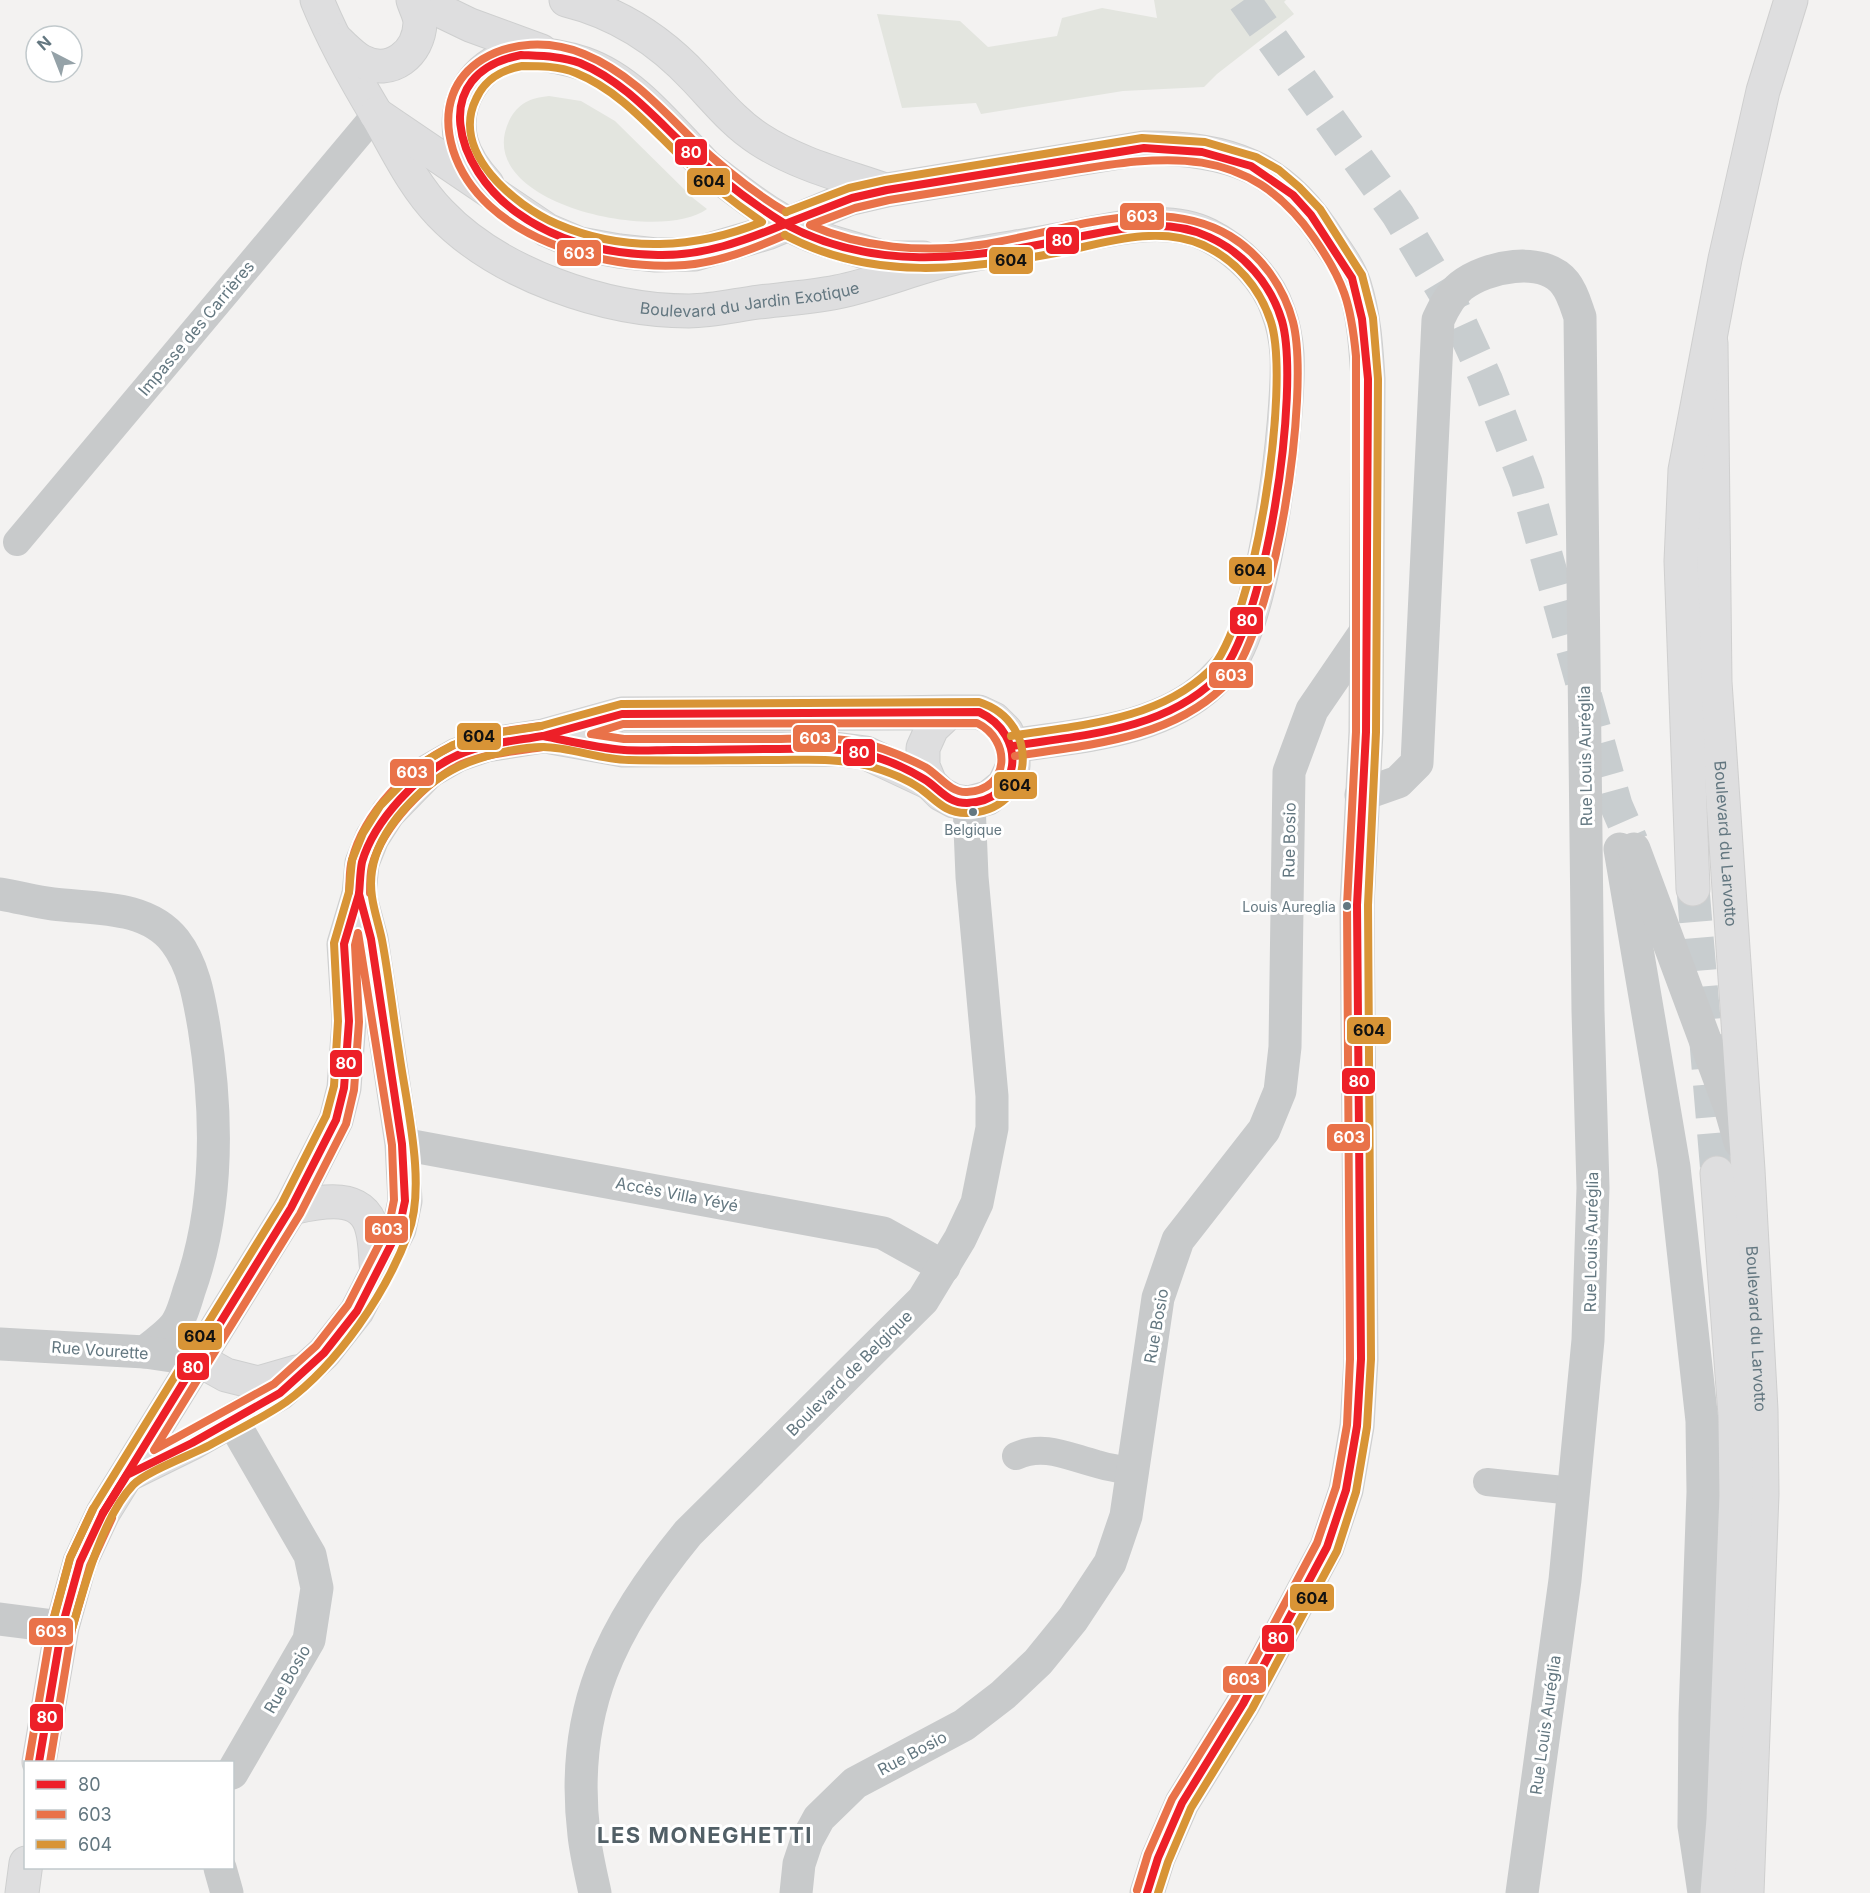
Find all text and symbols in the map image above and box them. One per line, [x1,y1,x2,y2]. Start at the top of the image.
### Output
north arrow [24,24,84,84]
text: N [33,31,55,54]
line badge: 80 [674,138,708,166]
text: 80 [680,142,702,162]
line badge: 604 [686,167,731,196]
text: 604 [693,171,725,191]
line badge: 603 [1119,202,1165,231]
text: 603 [1126,206,1158,226]
line badge: 80 [1045,226,1080,255]
text: 80 [1051,230,1073,250]
line badge: 603 [556,239,602,267]
text: 603 [563,243,595,263]
line badge: 604 [988,246,1034,275]
text: 604 [995,250,1027,270]
street label: Impasse des Carrières [134,256,258,400]
street label: Boulevard du Jardin Exotique [639,277,861,321]
line badge: 604 [1228,556,1273,585]
text: 604 [1234,560,1266,580]
line badge: 80 [1229,606,1264,635]
text: 80 [1236,610,1258,630]
line badge: 603 [1208,661,1254,689]
text: 603 [1215,665,1247,685]
street label: Rue Louis Auréglia [1574,686,1596,826]
line badge: 604 [456,722,502,751]
line badge: 603 [792,724,837,753]
text: 604 [463,726,495,746]
text: 603 [799,728,831,748]
line badge: 80 [842,738,876,767]
text: 80 [848,742,870,762]
line badge: 603 [389,758,435,787]
street label: Boulevard du Larvotto [1710,760,1742,927]
text: 603 [396,762,428,782]
line badge: 604 [993,771,1038,800]
text: 604 [999,775,1031,795]
street label: Rue Bosio [1278,802,1300,878]
marker: Belgique [967,806,979,818]
place label: Belgique [944,821,1002,838]
place label: Louis Aureglia [1242,898,1336,915]
marker: Louis Aureglia [1341,900,1353,912]
line badge: 604 [1346,1016,1392,1045]
text: 604 [1353,1020,1385,1040]
line badge: 80 [329,1049,363,1078]
text: 80 [335,1053,357,1073]
line badge: 80 [1341,1067,1376,1095]
text: 80 [1348,1071,1370,1091]
line badge: 603 [1326,1123,1371,1152]
text: 603 [1333,1127,1365,1147]
street label: Accès Villa Yéyé [614,1172,740,1216]
street label: Rue Louis Auréglia [1580,1172,1602,1312]
line badge: 603 [364,1215,409,1244]
text: 603 [371,1219,403,1239]
street label: Boulevard du Larvotto [1742,1245,1771,1412]
street label: Rue Bosio [1140,1287,1172,1365]
street label: Boulevard de Belgique [782,1306,916,1440]
line badge: 604 [177,1322,223,1351]
text: 604 [184,1326,216,1346]
street label: Rue Vourette [51,1337,149,1363]
line badge: 80 [176,1352,210,1381]
text: 80 [182,1357,204,1377]
line badge: 604 [1289,1583,1335,1612]
text: 604 [1296,1588,1328,1608]
line badge: 603 [28,1617,74,1646]
text: 603 [35,1621,67,1641]
line badge: 80 [1261,1624,1295,1653]
text: 80 [1267,1628,1289,1648]
street label: Rue Bosio [259,1641,315,1717]
street label: Rue Louis Auréglia [1525,1654,1565,1796]
line badge: 603 [1222,1665,1267,1694]
text: 603 [1228,1669,1260,1689]
line badge: 80 [29,1703,64,1732]
text: 80 [36,1707,58,1727]
street label: Rue Bosio [874,1726,950,1780]
legend [24,1761,234,1869]
text: 80 [78,1774,101,1795]
text: 603 [78,1804,112,1825]
district label: LES MONEGHETTI [597,1822,813,1848]
text: 604 [78,1834,112,1855]

